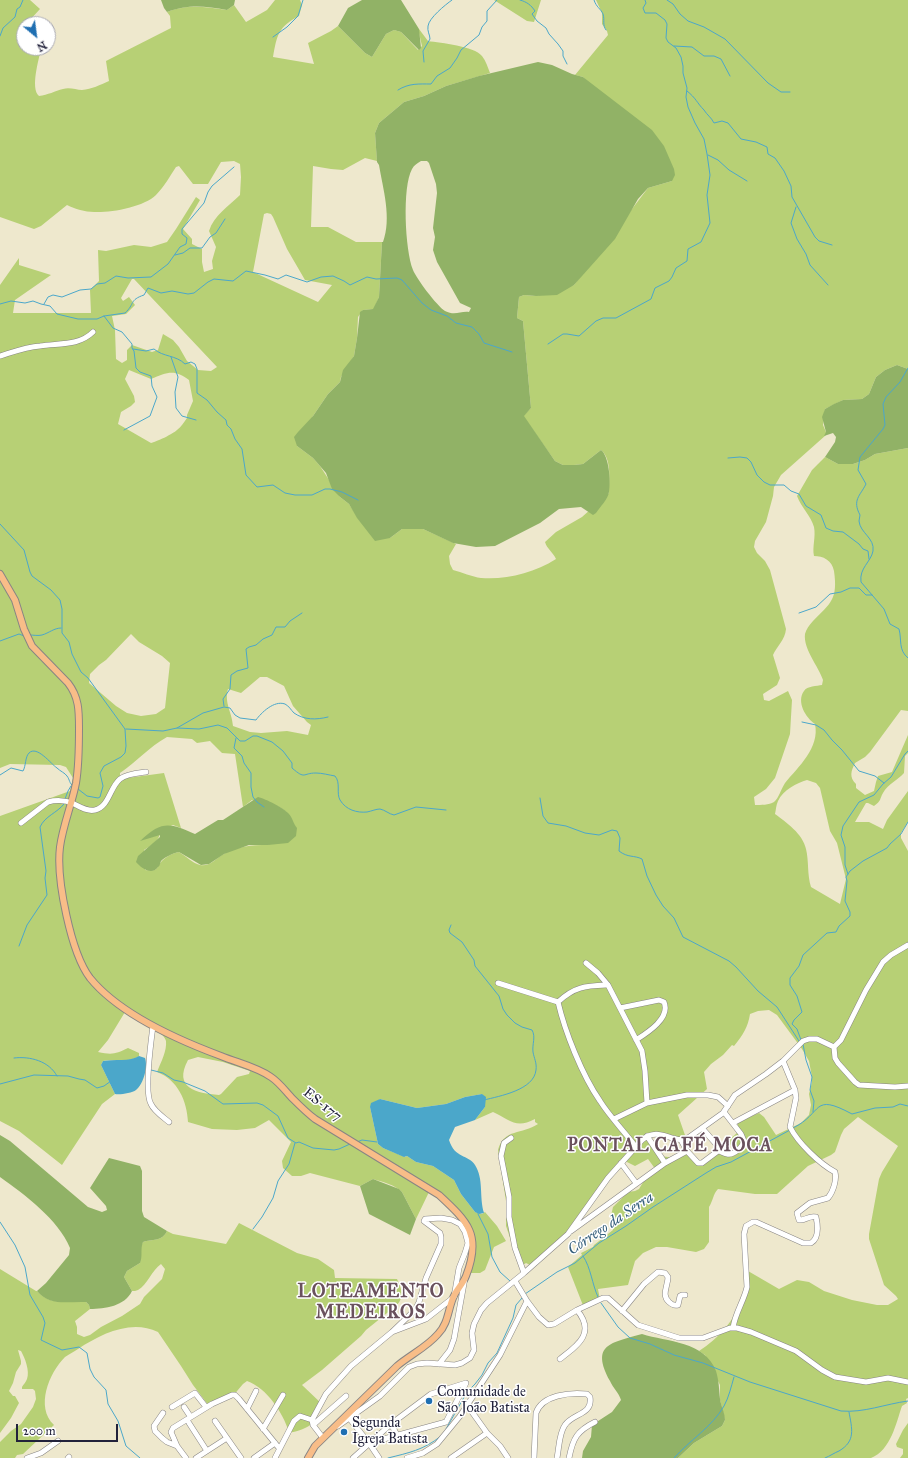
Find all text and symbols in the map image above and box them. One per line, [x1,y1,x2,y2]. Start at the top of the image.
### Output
north arrow [16,16,56,56]
text: N [34,38,49,54]
street label: ES-177 [299,1085,345,1125]
district label: PONTAL CAFÉ MOCA [567,1136,773,1158]
water label: Córrego da Serra [565,1189,657,1259]
district label: LOTEAMENTO MEDEIROS [297,1282,445,1324]
place label: Comunidade de São João Batista [437,1385,530,1418]
marker: Comunidade de São João Batista [424,1396,434,1406]
scale bar [18,1416,120,1442]
place label: Segunda Igreja Batista [352,1416,428,1448]
text: 200 m [23,1424,56,1438]
marker: Segunda Igreja Batista [339,1427,349,1437]

